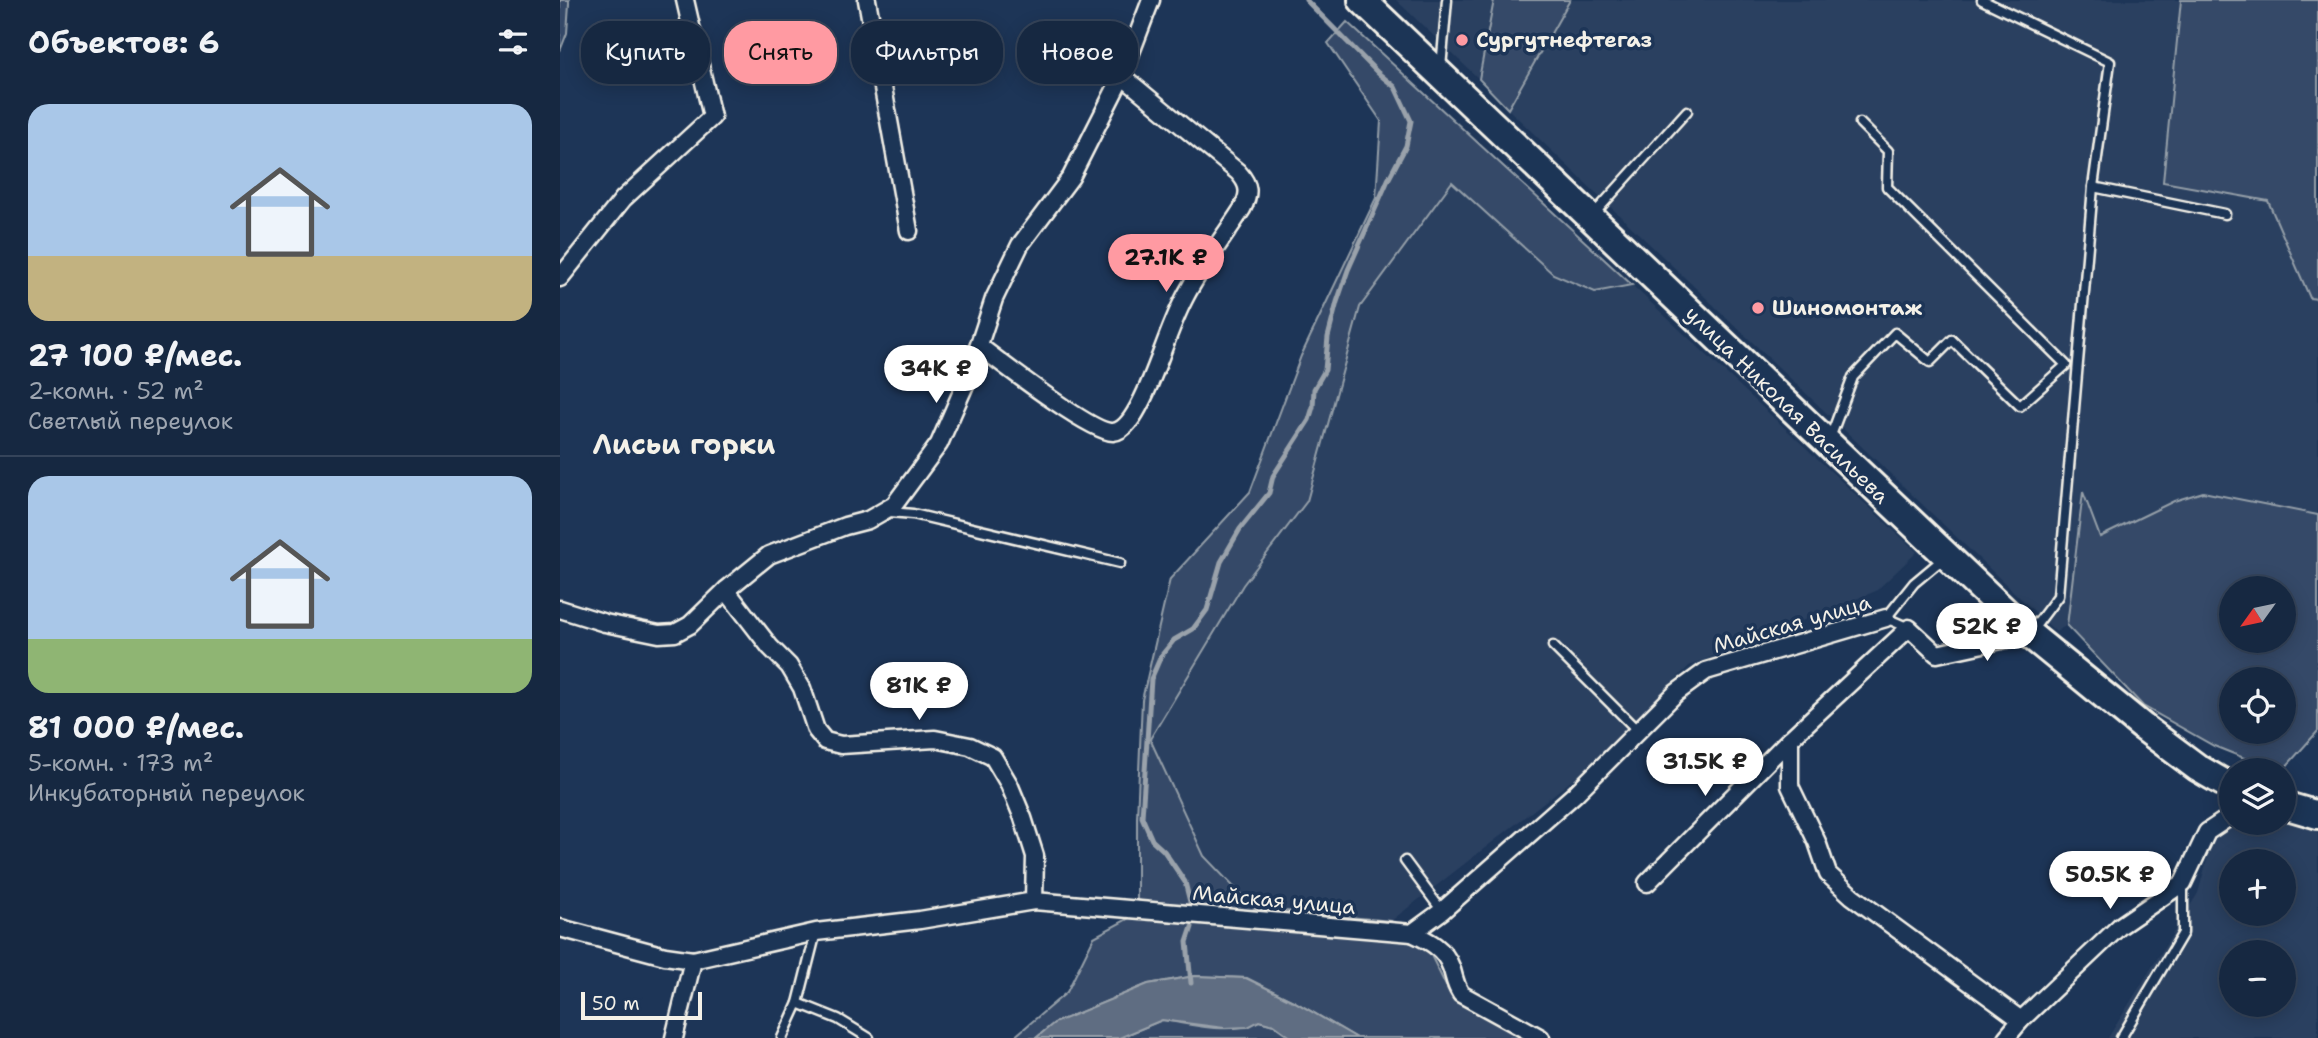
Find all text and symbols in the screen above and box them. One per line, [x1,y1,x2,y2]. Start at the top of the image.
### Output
chip: Купить [581,21,710,84]
chip: Снять [724,21,837,84]
chip: Фильтры [851,21,1003,84]
chip: Новое [1017,21,1138,84]
text: Объектов: 6 [28,22,220,63]
icon: filters [494,23,532,61]
place label: Сургутнефтегаз [1476,26,1652,54]
marker: Сургутнефтегаз [1454,32,1470,48]
icon: home [217,149,343,275]
pin: 27.1K ₽ [1101,234,1231,294]
text: 27.1K ₽ [1124,242,1208,272]
place label: Шиномонтаж [1772,294,1922,322]
street label: улица Николая Васильева [1679,300,1895,510]
marker: Шиномонтаж [1750,300,1766,316]
text: 27 100 ₽/мес. [28,335,242,376]
pin: 34K ₽ [887,346,985,405]
text: 34K ₽ [900,353,972,383]
text: 2-комн. · 52 m² [28,376,204,406]
text: Светлый переулок [28,406,233,436]
district label: Лисьи горки [593,425,775,463]
icon: home [217,521,343,647]
north arrow [2219,576,2296,653]
map controls [2219,576,2296,1017]
street label: Майская улица [1710,588,1874,660]
pin: 52K ₽ [1938,604,2036,663]
text: 52K ₽ [1952,611,2022,641]
pin: 81K ₽ [870,662,968,722]
button: locate [2219,667,2296,744]
text: 81K ₽ [886,670,952,700]
text: 81 000 ₽/мес. [28,707,244,748]
pin: 31.5K ₽ [1640,738,1770,798]
text: 31.5K ₽ [1662,746,1748,776]
text: 5-комн. · 173 m² [28,748,213,778]
button: layers [2219,758,2296,835]
text: Инкубаторный переулок [28,778,305,808]
button: + [2219,849,2296,926]
pin: 50.5K ₽ [2045,852,2175,911]
text: 50.5K ₽ [2065,859,2155,889]
street label: Майская улица [1192,879,1356,921]
button: − [2219,940,2296,1017]
scale bar [581,989,702,1021]
text: 50 m [592,991,640,1016]

